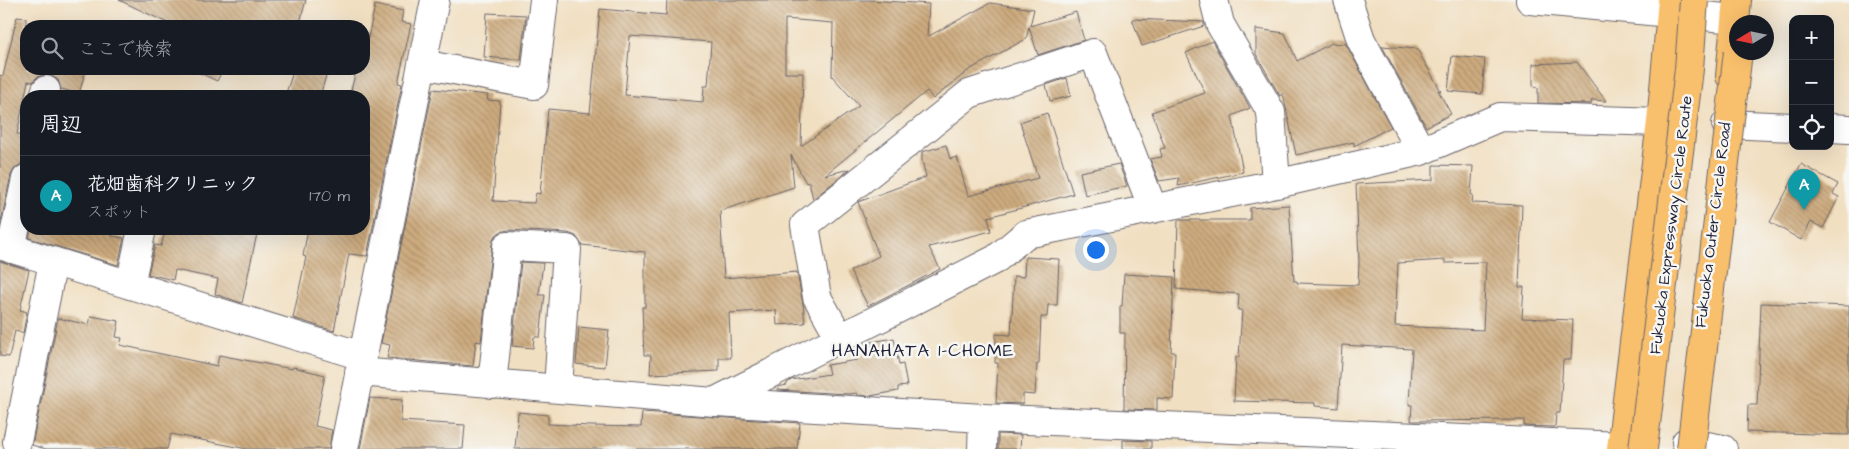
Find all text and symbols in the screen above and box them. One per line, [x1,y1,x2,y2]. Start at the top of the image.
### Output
north arrow [1729,15,1774,60]
map controls [1789,15,1834,150]
button: + [1789,15,1834,60]
search box [20,20,370,75]
icon: search [38,34,66,62]
text: ここで検索 [78,36,173,63]
button: − [1789,60,1834,105]
street label: Fukuoka Expressway Circle Route [1644,94,1699,356]
button: locate [1789,105,1834,150]
text: 周辺 [40,110,82,139]
street label: Fukuoka Outer Circle Road [1689,121,1737,329]
pin: A [1788,169,1820,210]
text: 花畑歯科クリニック [87,171,258,198]
text: A [51,185,61,207]
text: 170 m [309,185,350,207]
text: スポット [87,201,151,223]
your location [1083,237,1109,263]
district label: HANAHATA 1-CHOME [832,338,1014,363]

